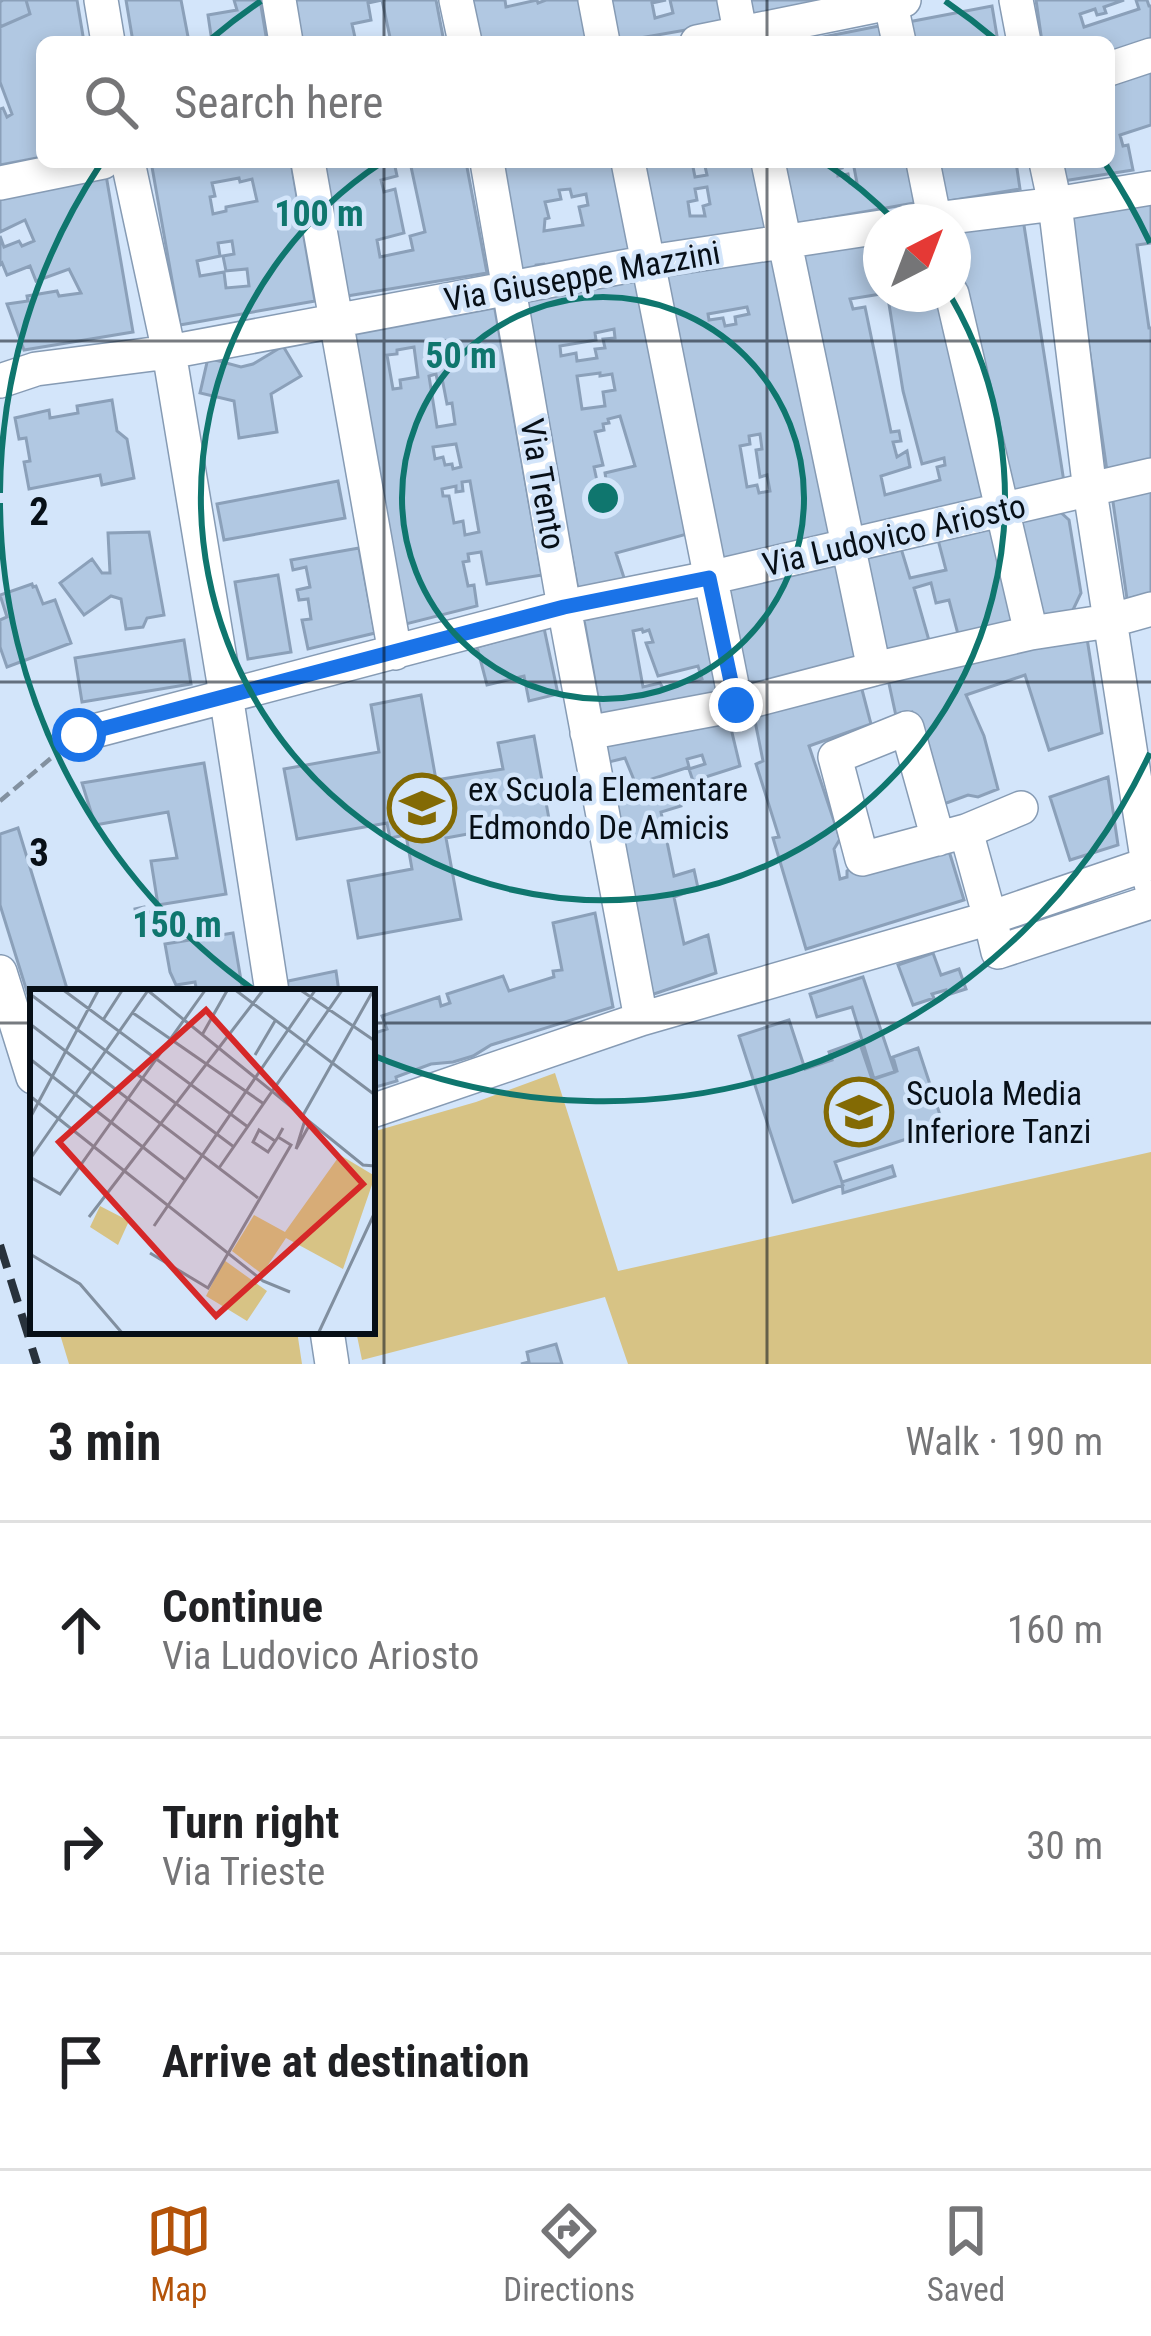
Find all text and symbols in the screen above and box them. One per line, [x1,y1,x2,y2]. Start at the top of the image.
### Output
search box [36,36,1115,168]
icon: search [78,69,144,135]
text: Search here [174,76,383,129]
text: 100 m [274,193,364,235]
north arrow [863,204,971,312]
street label: Via Giuseppe Mazzini [441,233,723,319]
text: 50 m [425,335,497,377]
street label: Via Trento [512,416,574,552]
centre of rings [582,477,624,519]
street label: Via Ludovico Ariosto [759,486,1029,584]
text: 2 [29,489,49,535]
route end [709,678,763,732]
route start [52,708,106,762]
place label: ex Scuola Elementare Edmondo De Amicis [468,770,748,847]
school or university icon: ex Scuola Elementare Edmondo De Amicis [387,773,457,843]
text: 3 [29,830,49,876]
text: 150 m [132,904,222,946]
inset map [30,989,375,1334]
place label: Scuola Media Inferiore Tanzi [906,1074,1091,1151]
school or university icon: Scuola Media Inferiore Tanzi [824,1077,894,1147]
text: 3 min [48,1413,161,1472]
text: Walk · 190 m [905,1419,1103,1465]
text: Continue [162,1580,323,1633]
icon: ahead [48,1597,114,1663]
text: 160 m [1007,1607,1103,1653]
text: Via Ludovico Ariosto [162,1633,479,1679]
text: Turn right [162,1796,339,1849]
icon: right [48,1813,114,1879]
text: 30 m [1026,1823,1103,1869]
text: Via Trieste [162,1849,325,1895]
icon: arrive [48,2029,114,2095]
text: Arrive at destination [162,2035,530,2088]
tab: Map [146,2198,212,2309]
tab: Directions [503,2198,635,2309]
tab: Saved [927,2198,1005,2309]

